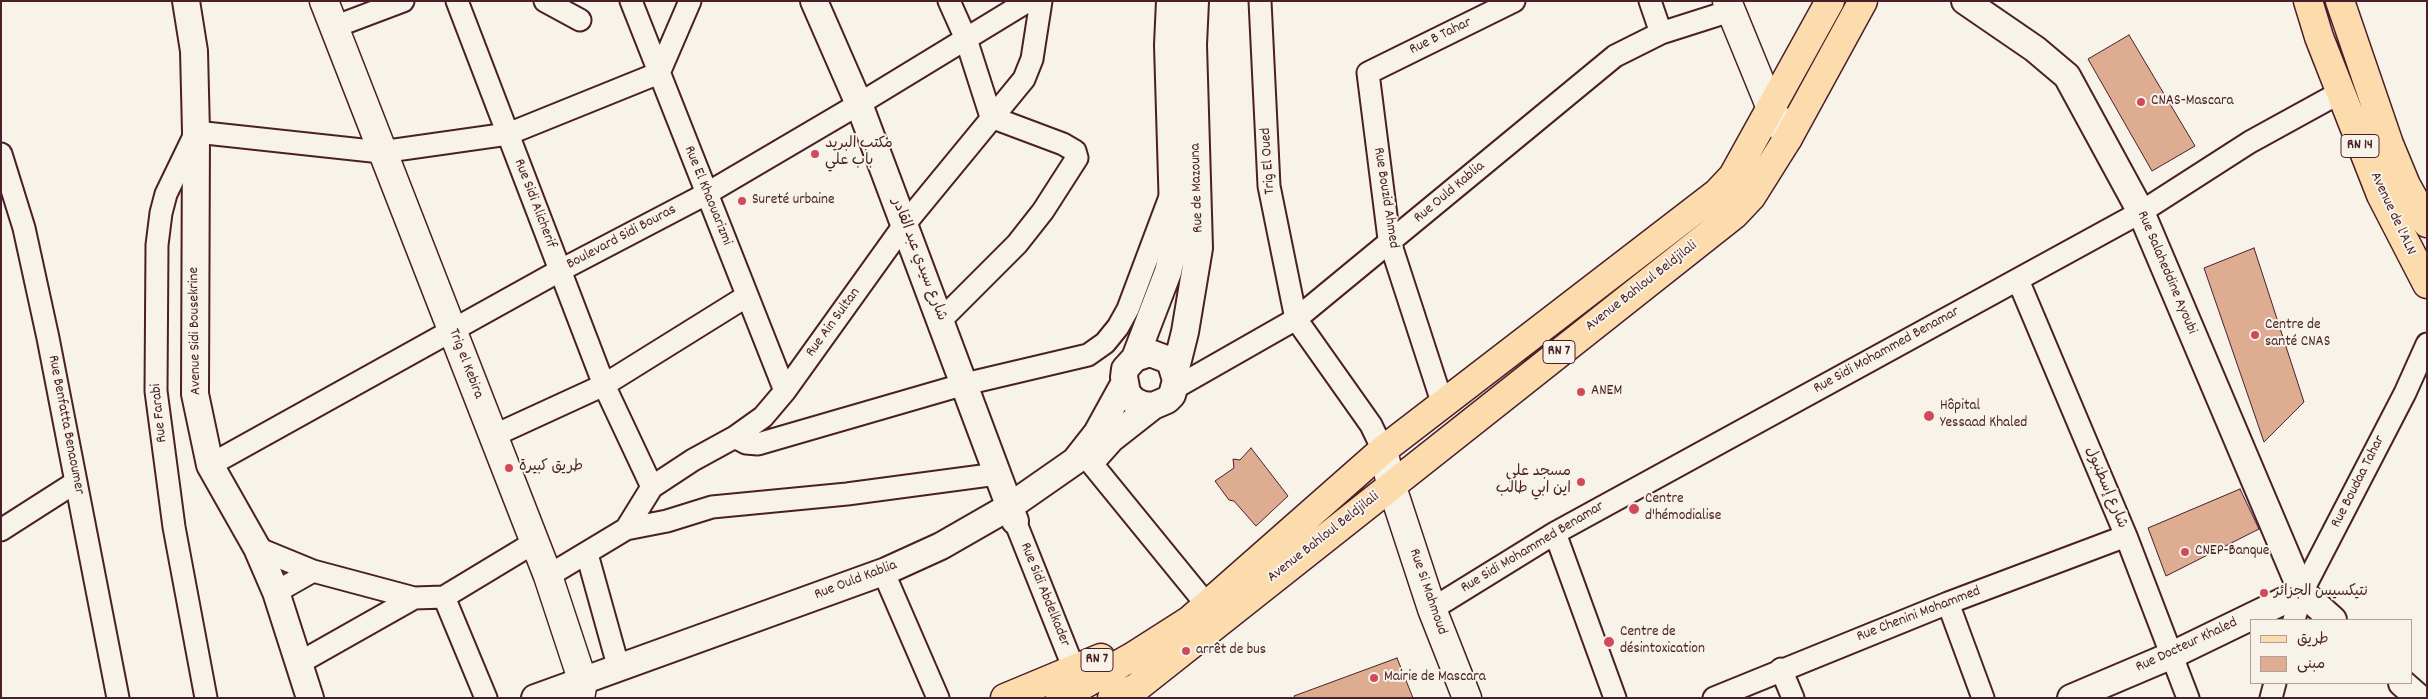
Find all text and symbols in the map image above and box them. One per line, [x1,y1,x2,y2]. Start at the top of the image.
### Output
street label: Rue B Tahar [1407,14,1475,60]
place label: CNAS-Mascara [2151,93,2234,111]
marker: CNAS-Mascara [2135,96,2147,108]
street label: Trig El Oued [1258,127,1280,195]
road number: RN 14 [2341,134,2379,158]
place label: مكتب البريد باب علي [825,136,893,171]
street label: Rue de Mazouna [1187,143,1209,233]
street label: Rue El Khaouarizmi [679,144,735,248]
street label: Rue Bouzid Ahmed [1368,146,1402,250]
marker: مكتب البريد باب علي [809,148,821,160]
street label: Rue Sidi Alicherif [509,157,559,251]
street label: Rue Ould Kablia [1411,158,1489,228]
street label: Avenue de l'ALN [2365,170,2419,258]
place label: Sureté urbaine [752,192,835,210]
marker: Sureté urbaine [736,195,748,207]
street label: شارع سيدي عبد القادر [886,196,950,324]
street label: Boulevard Sidi Bouras [564,202,680,274]
street label: Rue Salaheddine Ayoubi [2132,209,2200,337]
street label: Avenue Bahloul Beldjilali [1582,238,1702,336]
street label: Avenue Sidi Bousekrine [186,267,206,395]
street label: Rue Ain Sultan [803,285,865,361]
street label: Rue Sidi Mohammed Benamar [1811,303,1963,399]
place label: Centre de santé CNAS [2265,317,2330,352]
street label: Trig el Kebira [443,327,487,401]
marker: Centre de santé CNAS [2249,329,2261,341]
road number: RN 7 [1543,341,1575,364]
street label: Rue Benfatta Benaoumer [43,354,87,496]
street label: Rue Farabi [148,383,172,443]
place label: ANEM [1591,383,1622,401]
marker: ANEM [1575,386,1587,398]
place label: Hôpital Yessaad Khaled [1940,398,2027,433]
marker: Hôpital Yessaad Khaled [1922,409,1936,423]
street label: Rue Boudaa Tahar [2328,433,2390,531]
street label: شارع إسطنبول [2080,444,2130,532]
place label: طريق كبيرة [519,459,583,477]
marker: طريق كبيرة [503,462,515,474]
place label: مسجد علي اين ابي طالب [1496,464,1571,499]
marker: مسجد علي اين ابي طالب [1575,476,1587,488]
street label: Avenue Bahloul Beldjilali [1264,489,1384,587]
place label: Centre d'hémodialise [1645,491,1721,526]
street label: Rue Sidi Mohammed Benamar [1458,498,1608,598]
marker: Centre d'hémodialise [1627,502,1641,516]
street label: Rue Sidi Abdelkader [1015,540,1073,650]
place label: CNEP-Banque [2195,543,2269,561]
marker: CNEP-Banque [2179,546,2191,558]
street label: Rue Si Mahmoud [1404,547,1450,637]
street label: Rue Ould Kablia [812,557,900,605]
street label: Rue Chenini Mohammed [1855,583,1983,647]
place label: نتيكسيس الجزائر [2274,584,2368,602]
marker: نتيكسيس الجزائر [2258,587,2270,599]
street label: Rue Docteur Khaled [2133,615,2241,677]
legend [2250,619,2413,684]
place label: Centre de désintoxication [1620,624,1705,659]
text: طريق [2297,629,2329,651]
marker: Centre de désintoxication [1602,635,1616,649]
place label: arrêt de bus [1196,642,1266,660]
marker: arrêt de bus [1180,645,1192,657]
road number: RN 7 [1081,648,1113,672]
text: مبنى [2297,654,2325,676]
place label: Mairie de Mascara [1384,669,1486,687]
marker: Mairie de Mascara [1368,672,1380,684]

